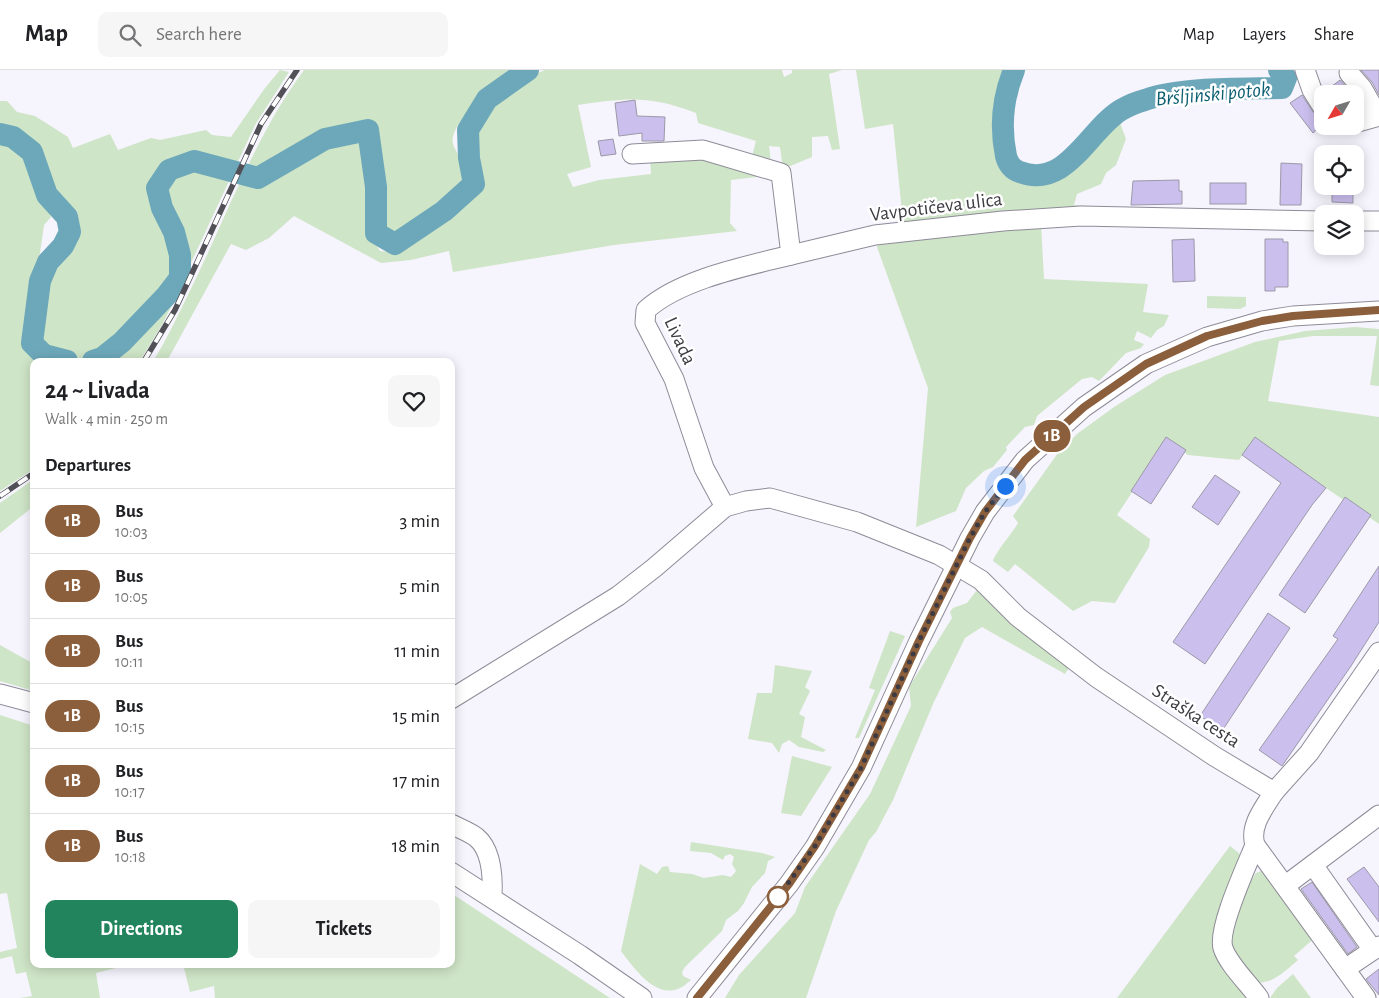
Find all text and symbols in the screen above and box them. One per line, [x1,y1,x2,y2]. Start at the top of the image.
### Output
search box [98,12,448,57]
icon: search [116,21,144,49]
text: Map [25,22,68,46]
text: Search here [156,25,242,44]
text: Map [1183,26,1214,44]
text: Layers [1242,26,1286,44]
text: Share [1314,26,1354,44]
water label: Bršljinski potok [1155,78,1272,110]
north arrow [1314,85,1364,135]
map controls [1314,85,1364,255]
button: locate [1314,145,1364,195]
street label: Vavpotičeva ulica [869,189,1003,225]
button: layers [1314,205,1364,255]
street label: Livada [660,314,700,368]
button: heart [388,375,440,427]
text: 24 ~ Livada [45,379,150,403]
text: Walk · 4 min · 250 m [45,411,168,427]
line badge: 1B [1030,420,1074,452]
text: 1B [1044,427,1060,445]
text: Departures [45,456,131,475]
your location [993,474,1018,499]
text: Bus [115,502,143,521]
text: 1B [64,512,81,530]
text: 3 min [399,512,440,531]
text: 10:03 [115,524,148,540]
text: Bus [115,567,143,586]
text: 1B [64,577,81,595]
text: 5 min [399,577,440,596]
text: 10:05 [115,589,148,605]
text: Bus [115,632,143,651]
text: 1B [64,642,81,660]
text: 11 min [394,642,440,661]
text: 10:11 [115,654,144,670]
street label: Straška cesta [1149,680,1243,752]
text: Bus [115,697,143,716]
text: 1B [64,707,81,725]
text: 15 min [393,707,440,726]
text: 10:15 [115,719,145,735]
text: Bus [115,762,143,781]
text: 1B [64,772,81,790]
text: 17 min [393,772,440,791]
text: 10:17 [115,784,145,800]
text: Bus [115,827,143,846]
text: 1B [64,837,81,855]
text: 18 min [392,837,440,856]
text: 10:18 [115,849,146,865]
unlabelled marker [767,886,789,908]
button: Directions [45,900,238,958]
button: Tickets [248,900,440,958]

